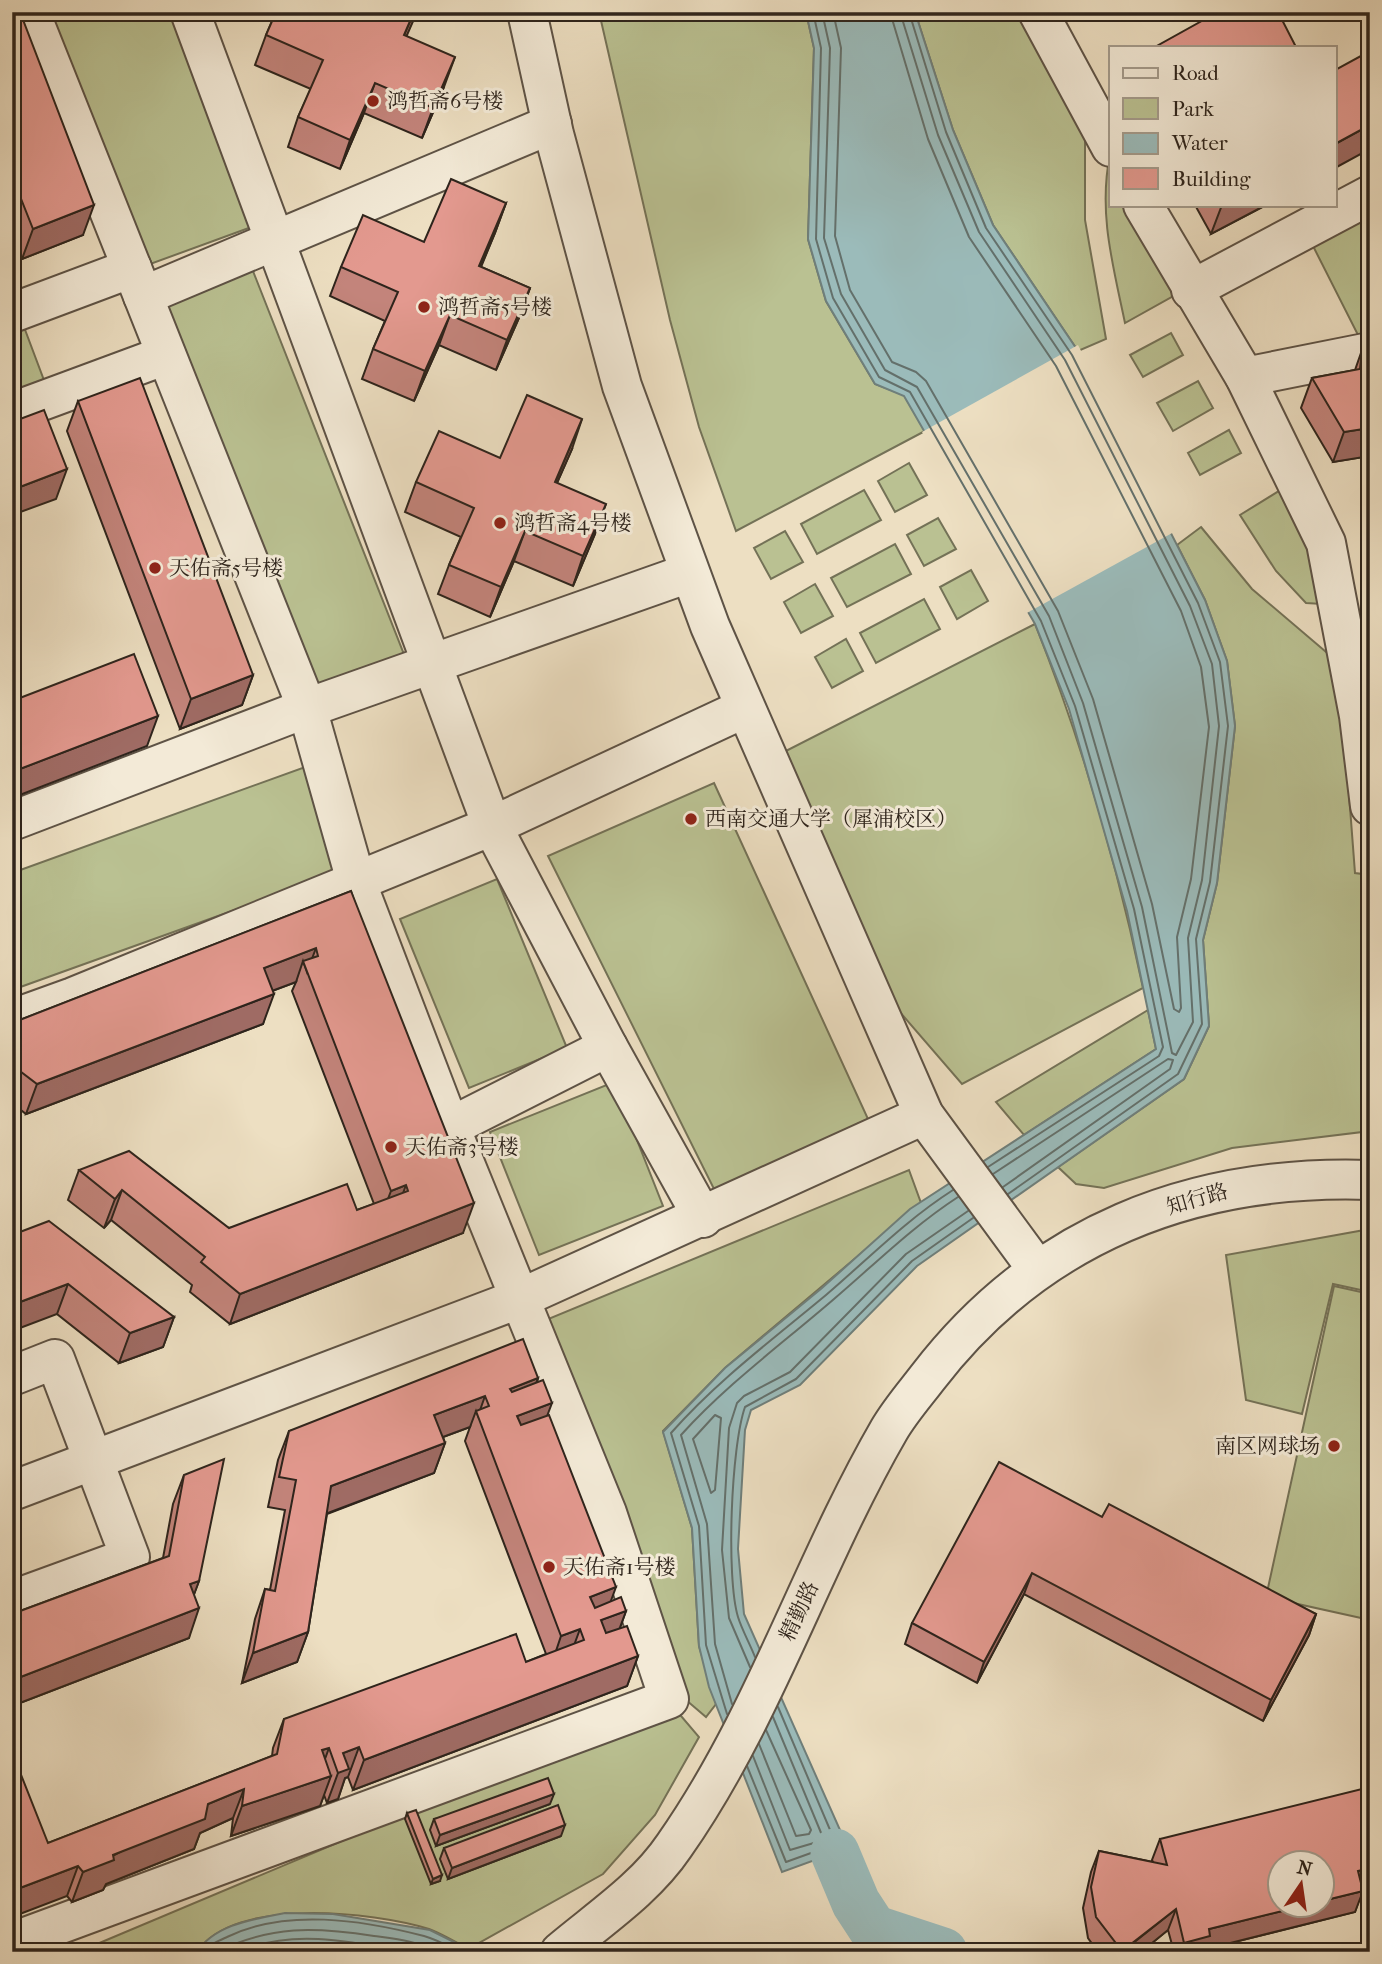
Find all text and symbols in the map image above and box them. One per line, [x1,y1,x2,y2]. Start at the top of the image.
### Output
legend [1109,46,1336,206]
text: Road [1172,61,1219,85]
place label: 鸿哲斋6号楼 [387,89,503,113]
marker: 鸿哲斋6号楼 [365,93,381,109]
text: Park [1172,97,1214,121]
text: Water [1171,131,1228,155]
text: Building [1172,167,1251,191]
place label: 鸿哲斋5号楼 [438,295,552,319]
marker: 鸿哲斋5号楼 [416,299,432,315]
place label: 鸿哲斋4号楼 [514,511,631,535]
marker: 鸿哲斋4号楼 [492,515,508,531]
place label: 天佑斋5号楼 [169,556,283,580]
marker: 天佑斋5号楼 [147,560,163,576]
place label: 西南交通大学（犀浦校区） [705,807,957,831]
marker: 西南交通大学（犀浦校区） [683,811,699,827]
place label: 天佑斋3号楼 [405,1135,519,1159]
marker: 天佑斋3号楼 [383,1139,399,1155]
street label: 知行路 [1163,1179,1231,1219]
place label: 南区网球场 [1215,1434,1320,1458]
marker: 南区网球场 [1326,1438,1342,1454]
place label: 天佑斋1号楼 [563,1555,676,1579]
marker: 天佑斋1号楼 [541,1559,557,1575]
street label: 精勤路 [775,1577,823,1645]
north arrow [1266,1848,1336,1918]
text: N [1295,1856,1315,1881]

